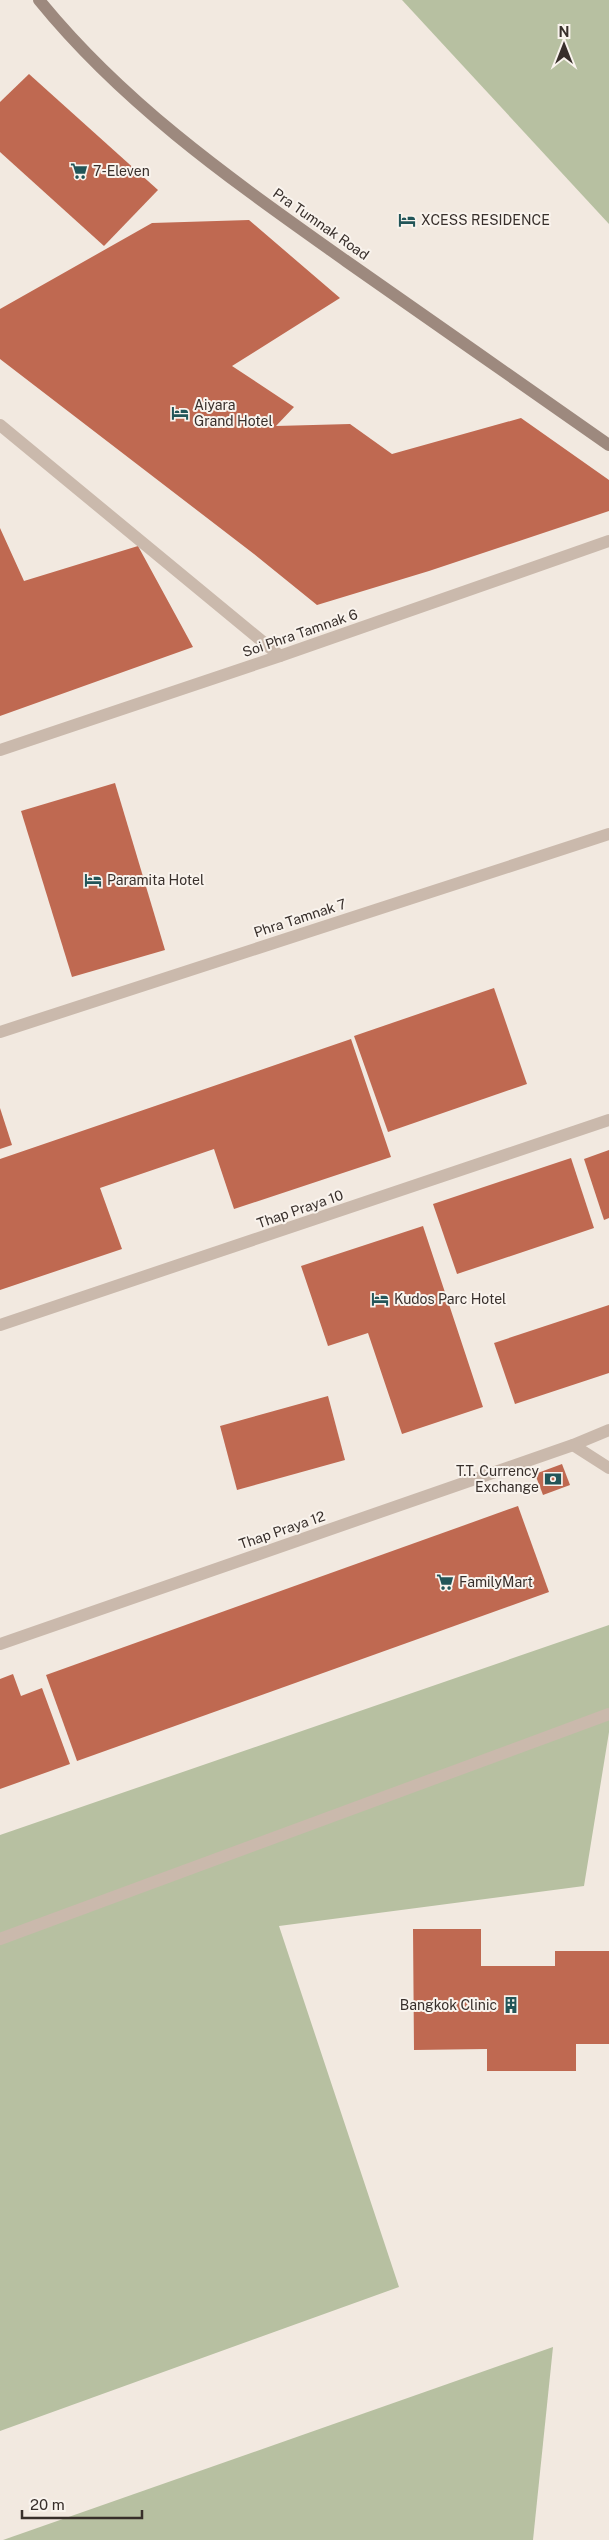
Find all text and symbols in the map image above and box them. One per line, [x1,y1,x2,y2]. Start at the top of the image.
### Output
north arrow [539,20,589,70]
text: N [559,24,569,40]
supermarket icon: 7-Eleven [69,161,89,181]
place label: 7-Eleven [93,163,150,179]
street label: Pra Tumnak Road [270,185,372,263]
hotel icon: XCESS RESIDENCE [397,210,417,230]
place label: XCESS RESIDENCE [421,212,550,228]
place label: Aiyara Grand Hotel [194,397,273,429]
hotel icon: Aiyara Grand Hotel [170,403,190,423]
street label: Soi Phra Tamnak 6 [240,606,360,660]
hotel icon: Paramita Hotel [83,870,103,890]
place label: Paramita Hotel [107,872,204,888]
street label: Phra Tamnak 7 [252,896,348,940]
street label: Thap Praya 10 [255,1187,345,1231]
hotel icon: Kudos Parc Hotel [370,1289,390,1309]
place label: Kudos Parc Hotel [394,1291,506,1307]
place label: T.T. Currency Exchange [456,1463,540,1495]
bank icon: T.T. Currency Exchange [543,1469,563,1489]
street label: Thap Praya 12 [237,1508,327,1552]
supermarket icon: FamilyMart [435,1572,455,1592]
place label: FamilyMart [459,1574,533,1590]
building icon: Bangkok Clinic [501,1995,521,2015]
place label: Bangkok Clinic [400,1997,497,2013]
scale bar [22,2488,142,2520]
text: 20 m [30,2496,65,2513]

